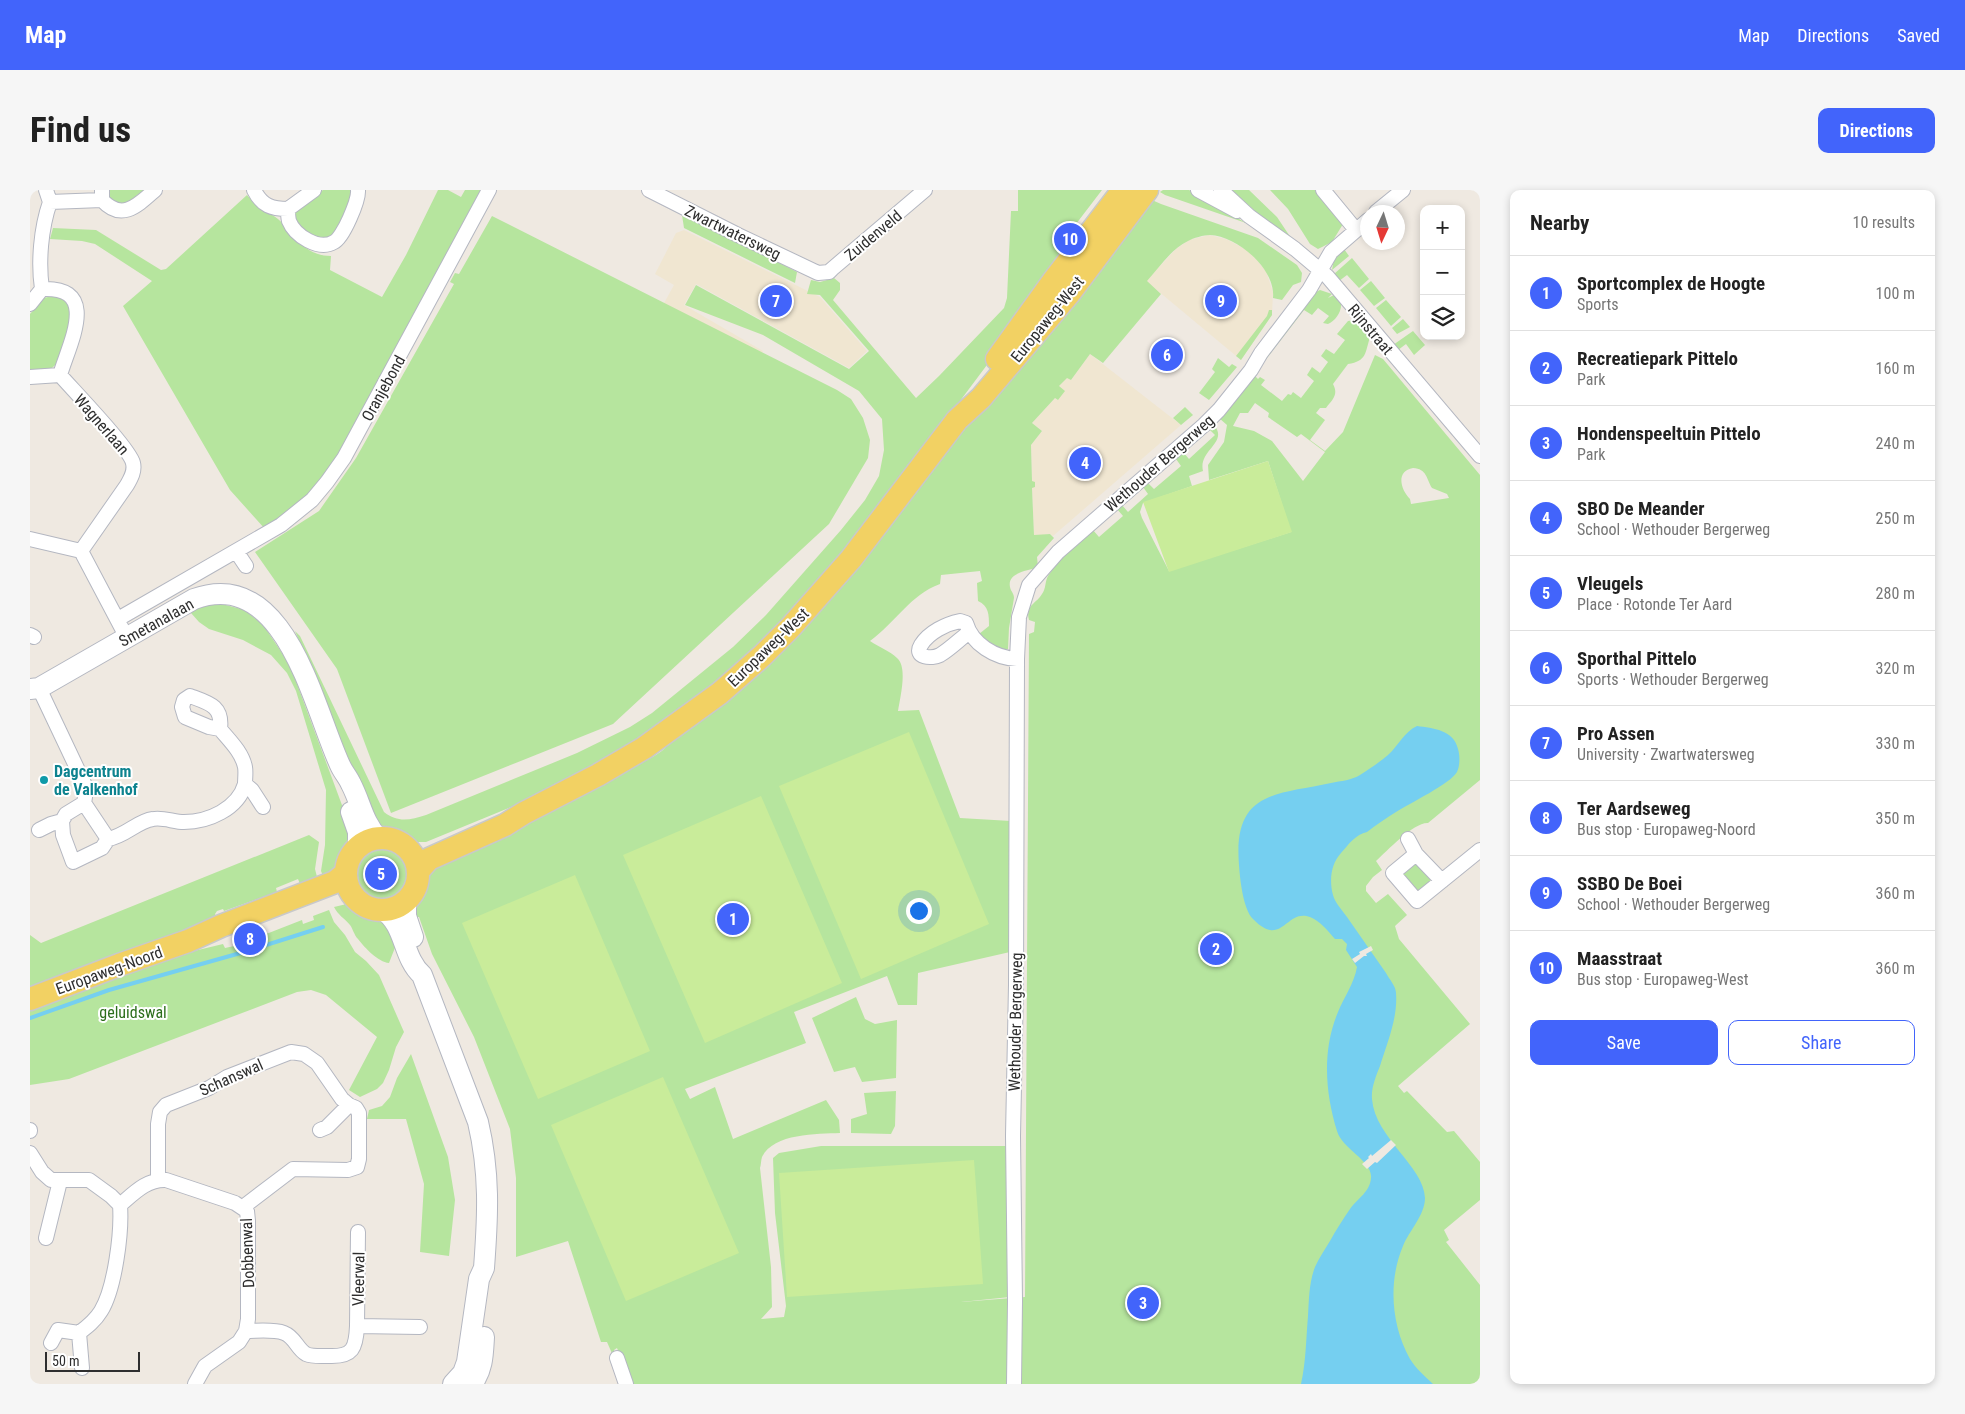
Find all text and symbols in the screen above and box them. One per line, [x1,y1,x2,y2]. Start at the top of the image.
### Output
text: Map [25,21,66,49]
text: Map [1738,25,1769,46]
text: Directions [1797,25,1869,46]
text: Saved [1897,25,1940,46]
button: Directions [1818,108,1935,153]
text: Find us [30,110,131,151]
street label: Zwartwatersweg [682,201,784,264]
north arrow [1360,205,1405,250]
map controls [1420,205,1465,340]
button: + [1420,205,1465,250]
street label: Zuidenveld [841,206,906,265]
text: Nearby [1530,211,1589,235]
text: 10 results [1853,213,1915,232]
pin: 10 [1054,220,1086,258]
button: − [1420,250,1465,295]
street label: Europaweg-West [1007,272,1088,366]
text: Sportcomplex de Hoogte [1577,272,1765,295]
pin: 7 [760,282,792,320]
pin: 9 [1205,282,1237,320]
text: 1 [1542,284,1550,303]
text: 100 m [1876,284,1915,303]
button: layers [1420,295,1465,340]
text: Sports [1577,295,1619,314]
street label: Rijnstraat [1344,300,1397,359]
pin: 6 [1151,336,1183,374]
text: Recreatiepark Pittelo [1577,347,1738,370]
street label: Oranjebond [358,352,409,424]
text: 2 [1542,359,1550,378]
text: 160 m [1876,359,1915,378]
text: Park [1577,370,1606,389]
street label: Wagnerlaan [70,390,133,459]
street label: Wethouder Bergerweg [1101,411,1218,516]
text: Hondenspeeltuin Pittelo [1577,422,1761,445]
text: 3 [1542,434,1550,453]
text: 240 m [1876,434,1915,453]
pin: 4 [1069,444,1101,482]
text: Park [1577,445,1606,464]
text: SBO De Meander [1577,497,1705,520]
text: 4 [1542,509,1550,528]
text: 250 m [1876,509,1915,528]
text: School · Wethouder Bergerweg [1577,520,1770,539]
text: Vleugels [1577,572,1643,595]
text: 5 [1542,584,1550,603]
text: 280 m [1876,584,1915,603]
street label: Smetanalaan [116,594,197,651]
text: Place · Rotonde Ter Aard [1577,595,1732,614]
street label: Europaweg-West [724,604,813,691]
text: Sporthal Pittelo [1577,647,1697,670]
text: 6 [1542,659,1550,678]
text: 320 m [1876,659,1915,678]
text: Sports · Wethouder Bergerweg [1577,670,1769,689]
text: Pro Assen [1577,722,1655,745]
text: 7 [1542,734,1550,753]
text: 330 m [1876,734,1915,753]
text: University · Zwartwatersweg [1577,745,1755,764]
place label: Dagcentrum de Valkenhof [54,762,139,799]
marker: Dagcentrum de Valkenhof [38,774,50,786]
text: Ter Aardseweg [1577,797,1690,820]
text: 8 [1542,809,1550,828]
text: 350 m [1876,809,1915,828]
text: Bus stop · Europaweg-Noord [1577,820,1756,839]
pin: 5 [365,855,397,893]
text: SSBO De Boei [1577,872,1682,895]
text: 9 [1542,884,1550,903]
text: 360 m [1876,884,1915,903]
text: School · Wethouder Bergerweg [1577,895,1770,914]
your location [906,898,932,924]
pin: 1 [717,900,749,938]
pin: 8 [234,920,266,958]
pin: 2 [1200,930,1232,968]
street label: Europaweg-Noord [53,942,165,999]
text: Maasstraat [1577,947,1662,970]
street label: Wethouder Bergerweg [1005,952,1026,1092]
text: 10 [1538,959,1554,978]
text: 360 m [1876,959,1915,978]
text: Bus stop · Europaweg-West [1577,970,1749,989]
park label: geluidswal [99,1003,167,1022]
button: Save [1530,1020,1718,1065]
button: Share [1728,1020,1915,1065]
street label: Schanswal [196,1055,266,1100]
street label: Dobbenwal [237,1218,258,1288]
street label: Vleerwal [349,1252,368,1306]
pin: 3 [1127,1284,1159,1322]
scale bar [45,1349,140,1372]
text: 50 m [52,1353,80,1369]

